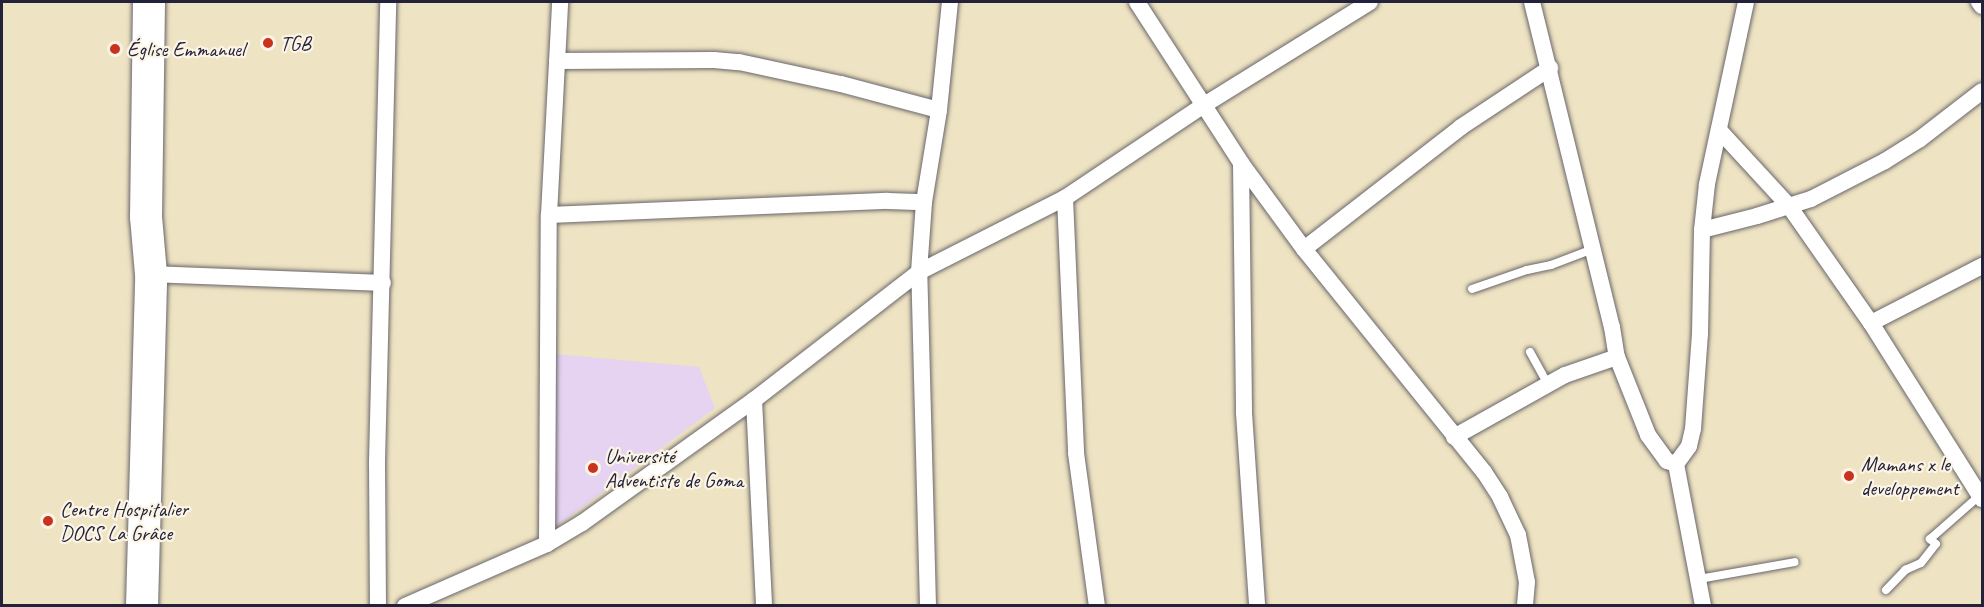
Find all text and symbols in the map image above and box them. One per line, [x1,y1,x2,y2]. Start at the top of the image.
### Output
place label: TGB [280,30,311,56]
place label: Église Emmanuel [127,36,245,62]
marker: TGB [261,36,275,50]
marker: Église Emmanuel [108,42,122,56]
place label: Université Adventiste de Goma [605,443,742,493]
place label: Mamans x le developpement [1861,451,1959,501]
marker: Université Adventiste de Goma [586,461,600,475]
marker: Mamans x le developpement [1842,469,1856,483]
place label: Centre Hospitalier DOCS La Grâce [60,496,188,546]
marker: Centre Hospitalier DOCS La Grâce [41,514,55,528]

